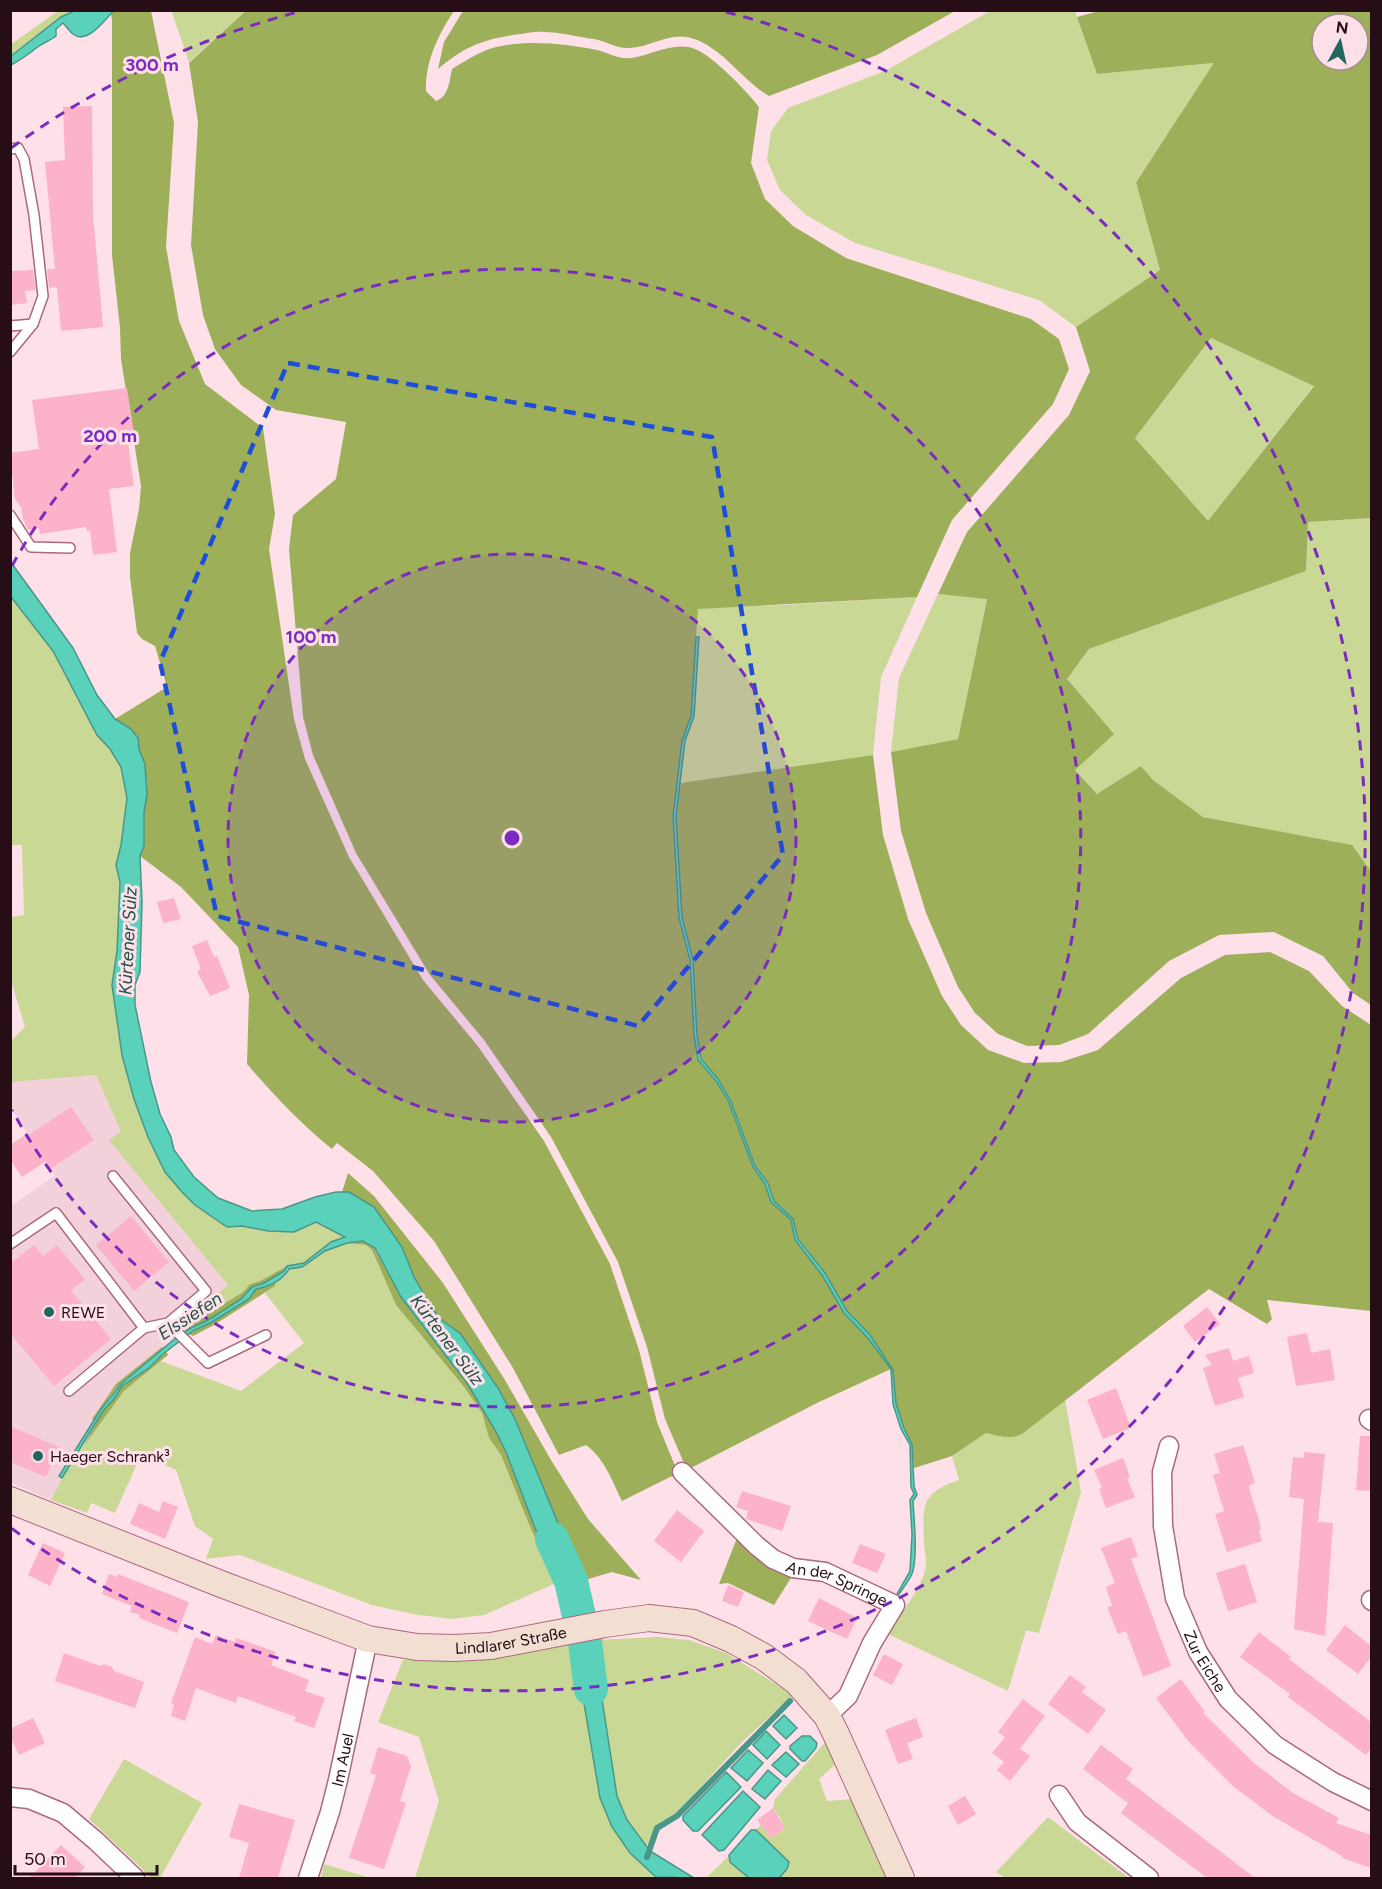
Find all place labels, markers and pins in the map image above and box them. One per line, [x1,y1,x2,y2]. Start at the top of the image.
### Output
centre of rings [502,828,522,848]
place label: REWE [61,1303,105,1322]
marker: REWE [42,1305,56,1319]
place label: Haeger Schrank³ [50,1447,170,1466]
marker: Haeger Schrank³ [31,1449,45,1463]

